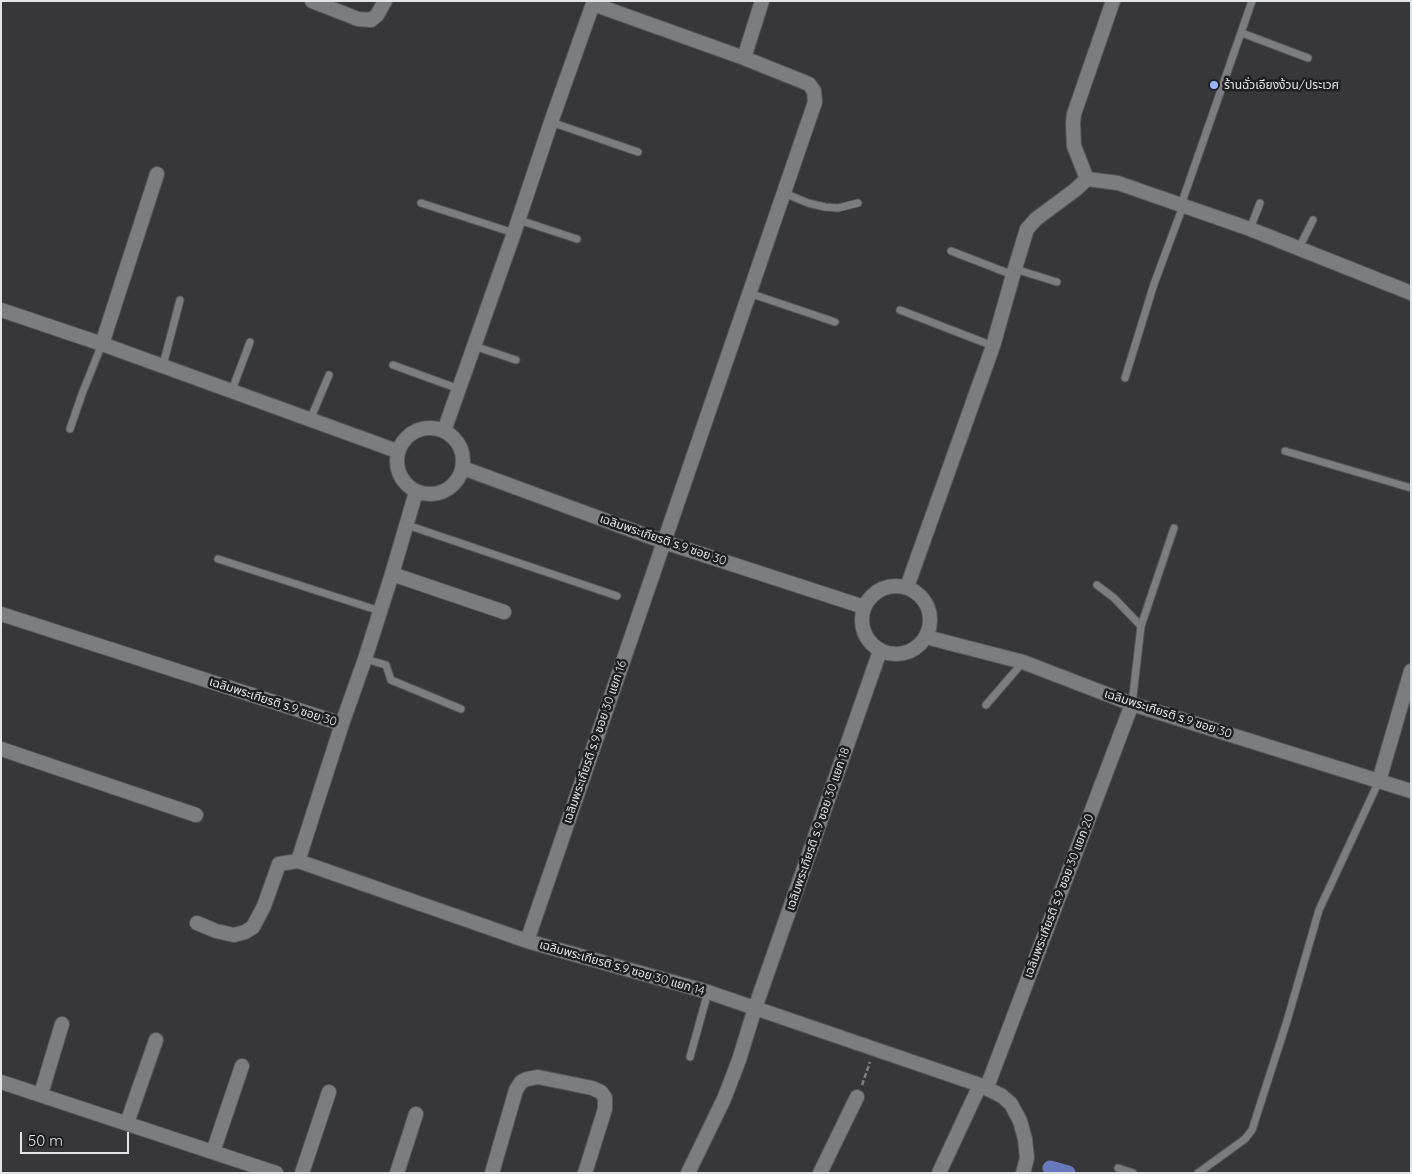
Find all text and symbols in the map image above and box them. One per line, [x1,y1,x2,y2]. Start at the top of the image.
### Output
place label: ร้านฉั่วเอียงง้วน/ประเวศ [1224,78,1339,92]
marker: ร้านฉั่วเอียงง้วน/ประเวศ [1208,79,1220,91]
street label: เฉลิมพระเกียรติ ร.9 ซอย 30 [598,512,728,568]
street label: เฉลิมพระเกียรติ ร.9 ซอย 30 แยก 16 [560,659,630,825]
street label: เฉลิมพระเกียรติ ร.9 ซอย 30 [207,675,339,729]
street label: เฉลิมพระเกียรติ ร.9 ซอย 30 [1102,687,1234,741]
street label: เฉลิมพระเกียรติ ร.9 ซอย 30 แยก 18 [783,746,853,912]
street label: เฉลิมพระเกียรติ ร.9 ซอย 30 แยก 20 [1021,812,1097,980]
street label: เฉลิมพระเกียรติ ร.9 ซอย 30 แยก 14 [538,938,706,998]
scale bar [22,1122,131,1154]
text: 50 m [28,1131,63,1150]

